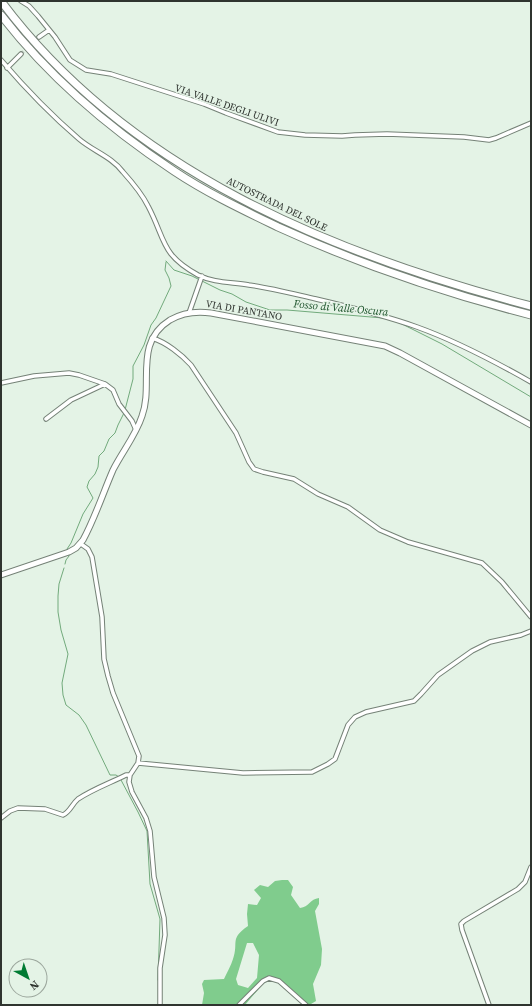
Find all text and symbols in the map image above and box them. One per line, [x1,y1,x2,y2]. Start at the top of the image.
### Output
street label: VIA VALLE DEGLI ULIVI [173,81,281,129]
street label: AUTOSTRADA DEL SOLE [224,174,330,234]
water label: Fosso di Valle Oscura [292,296,389,320]
street label: VIA DI PANTANO [205,297,283,323]
north arrow [8,958,48,998]
text: N [26,977,42,994]

